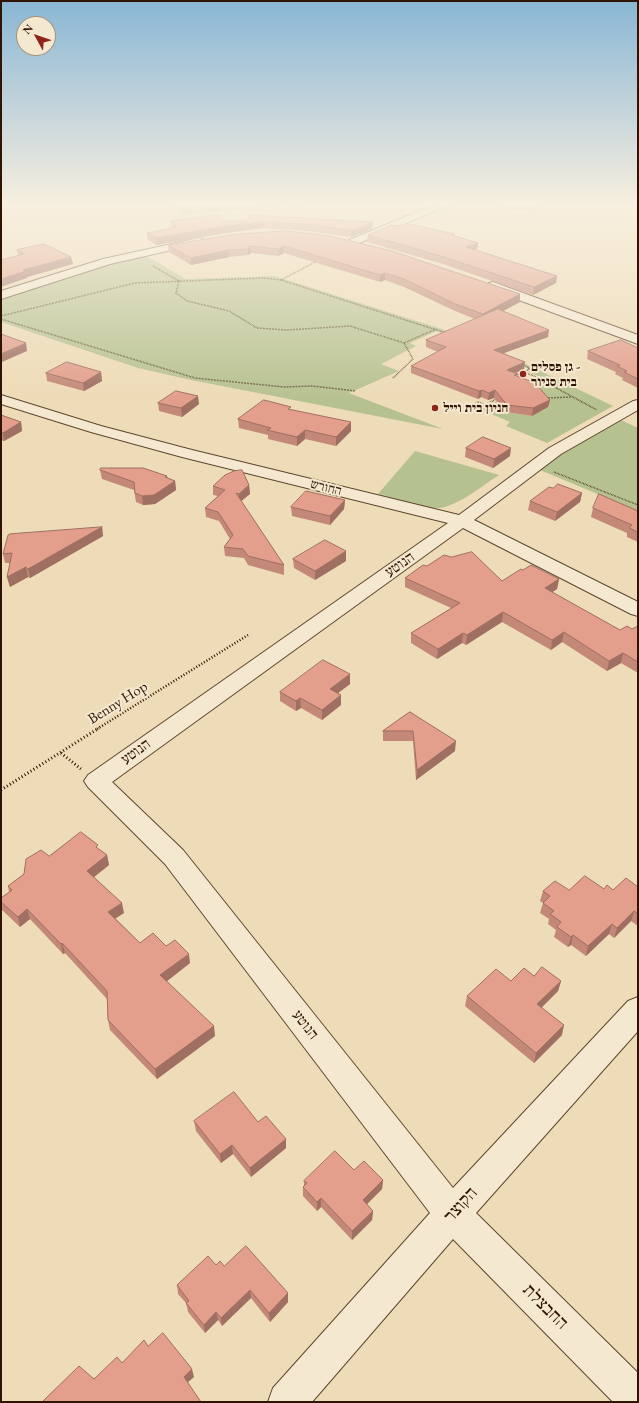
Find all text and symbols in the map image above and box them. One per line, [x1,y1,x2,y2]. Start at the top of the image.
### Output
north arrow [16,16,56,56]
text: N [19,21,36,37]
place label: גן פסלים - בית סניור [531,359,580,390]
marker: גן פסלים - בית סניור [518,369,528,379]
place label: חניון בית וייל [443,400,508,416]
marker: חניון בית וייל [430,403,440,413]
street label: החורש [309,477,343,499]
street label: הנוטע [382,548,418,582]
street label: Benny Hop [85,678,151,728]
street label: הנוטע [118,735,154,769]
street label: הנוטע [288,1007,322,1043]
street label: הקוצר [439,1183,483,1227]
street label: החבצלת [518,1280,572,1334]

